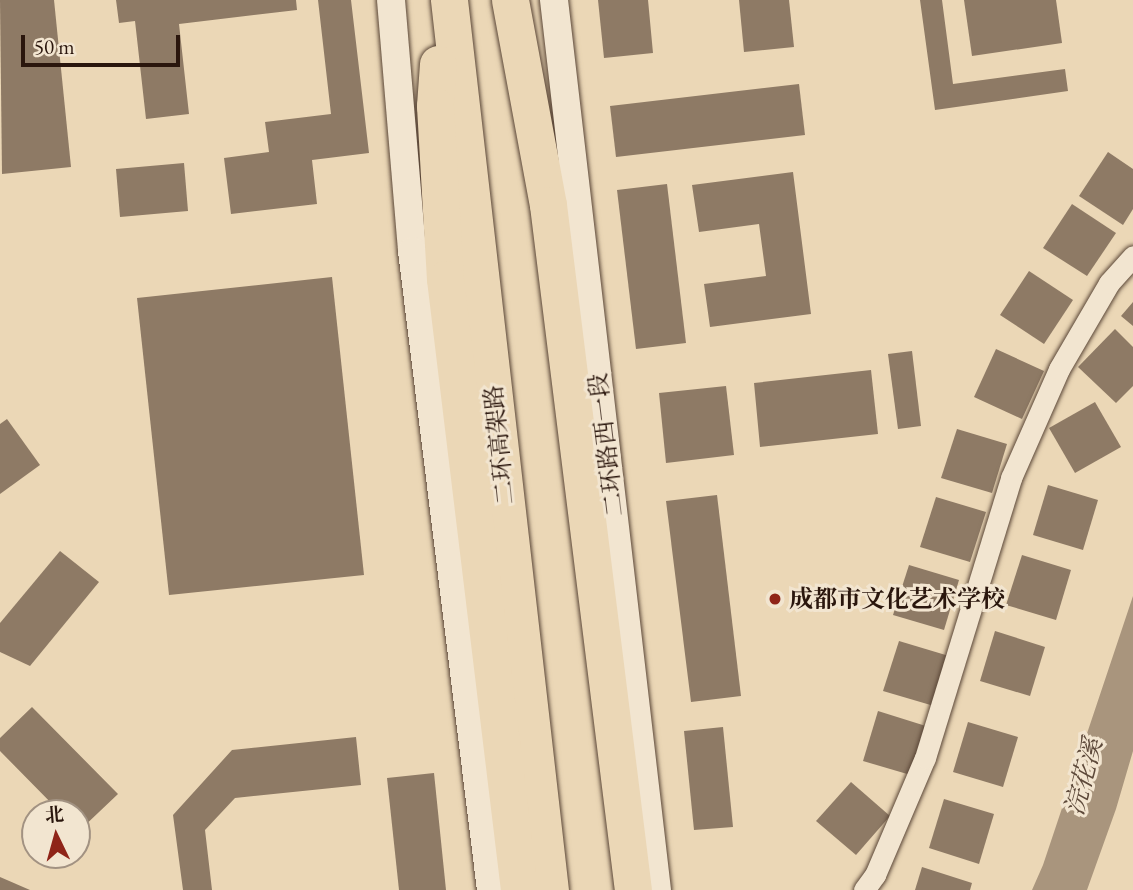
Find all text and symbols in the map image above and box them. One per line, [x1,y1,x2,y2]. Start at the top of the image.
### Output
scale bar [24,21,184,65]
text: 50 m [34,33,75,60]
street label: 二环路西一段 [583,372,629,518]
street label: 二环高架路 [478,384,520,506]
place label: 成都市文化艺术学校 [789,585,1005,613]
marker: 成都市文化艺术学校 [767,591,783,607]
water label: 浣花溪 [1059,735,1109,819]
north arrow [21,799,91,869]
text: 北 [44,801,65,828]

